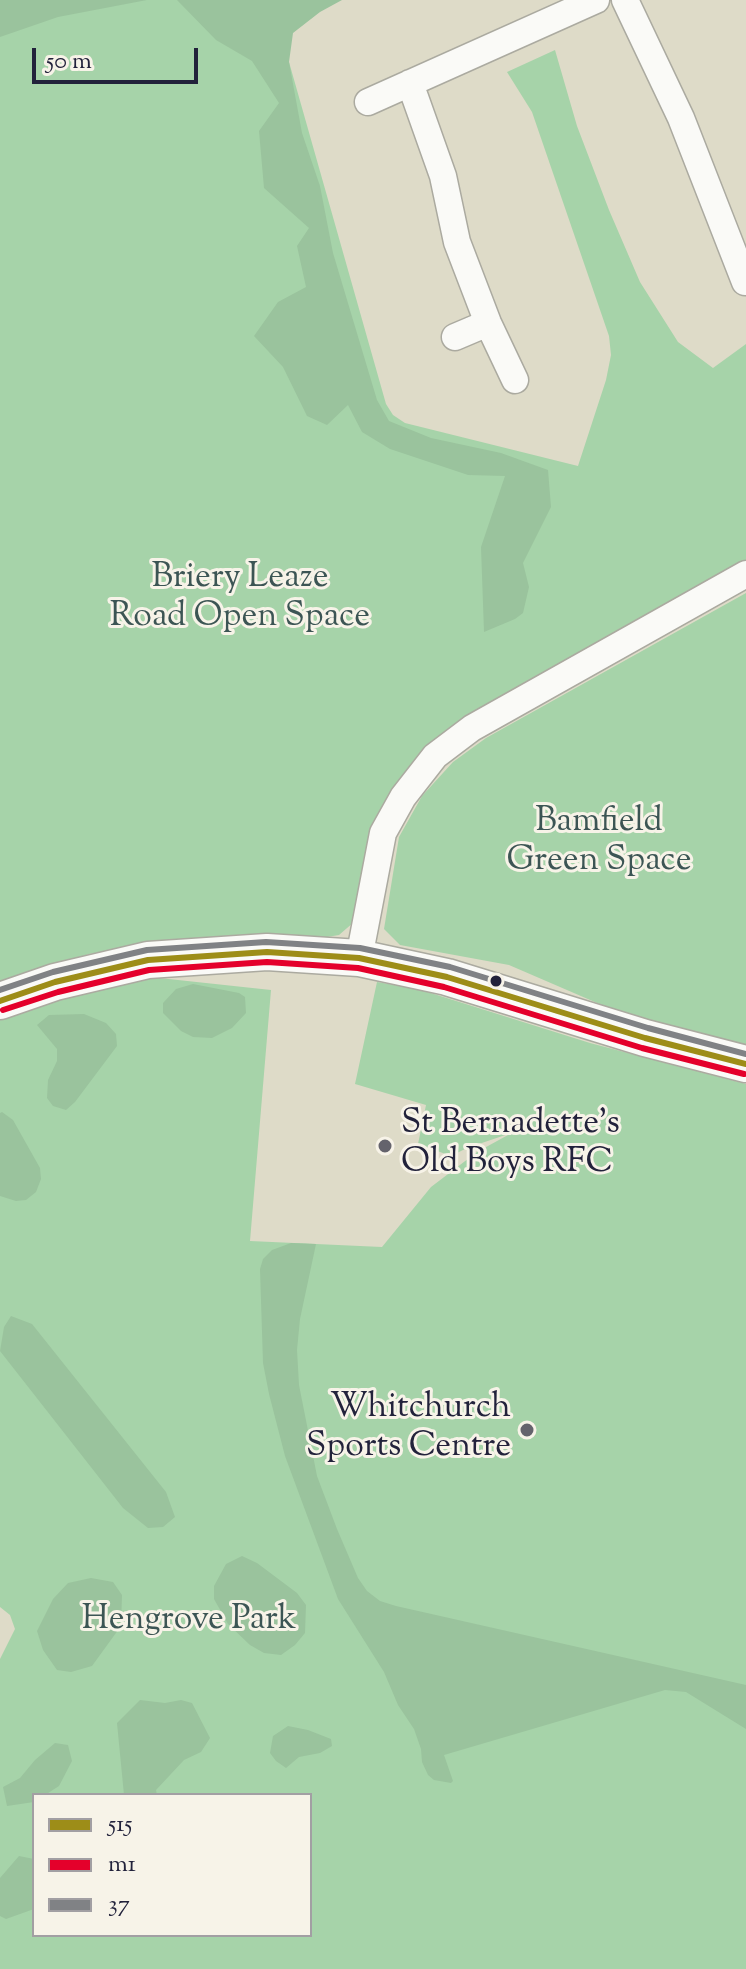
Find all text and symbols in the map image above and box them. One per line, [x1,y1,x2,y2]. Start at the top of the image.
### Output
scale bar [36,32,202,82]
text: 50 m [46,45,92,79]
park label: Briery Leaze Road Open Space [110,560,370,640]
park label: Bamfield Green Space [506,804,692,884]
unlabelled marker [488,973,504,989]
place label: St Bernadette's Old Boys RFC [401,1106,620,1186]
marker: St Bernadette's Old Boys RFC [376,1137,394,1155]
place label: Whitchurch Sports Centre [306,1390,511,1470]
marker: Whitchurch Sports Centre [518,1421,536,1439]
park label: Hengrove Park [82,1602,296,1642]
legend [32,1793,312,1937]
text: 515 [108,1808,133,1842]
text: m1 [108,1848,136,1882]
text: 37 [108,1888,130,1922]

